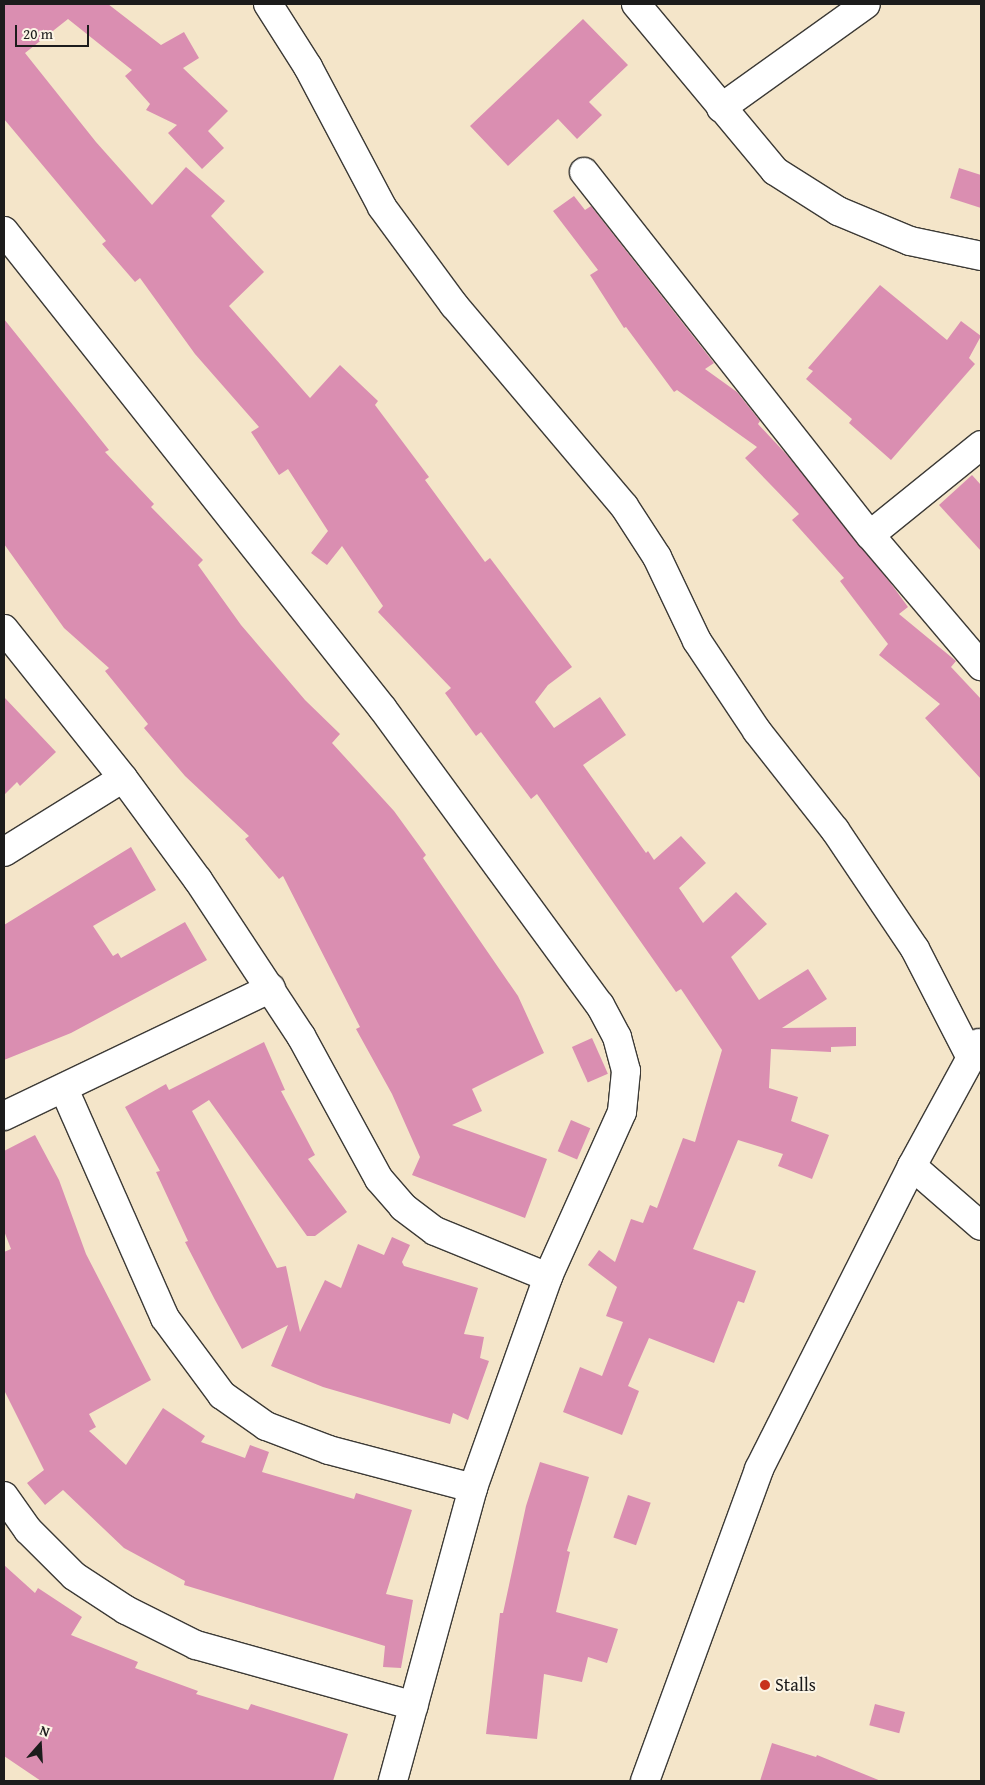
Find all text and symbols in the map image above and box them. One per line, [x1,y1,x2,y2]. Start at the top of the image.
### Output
scale bar [18,15,91,47]
text: 20 m [23,23,53,44]
place label: Stalls [775,1674,816,1696]
marker: Stalls [759,1679,771,1691]
north arrow [15,1720,65,1770]
text: N [37,1720,53,1742]

